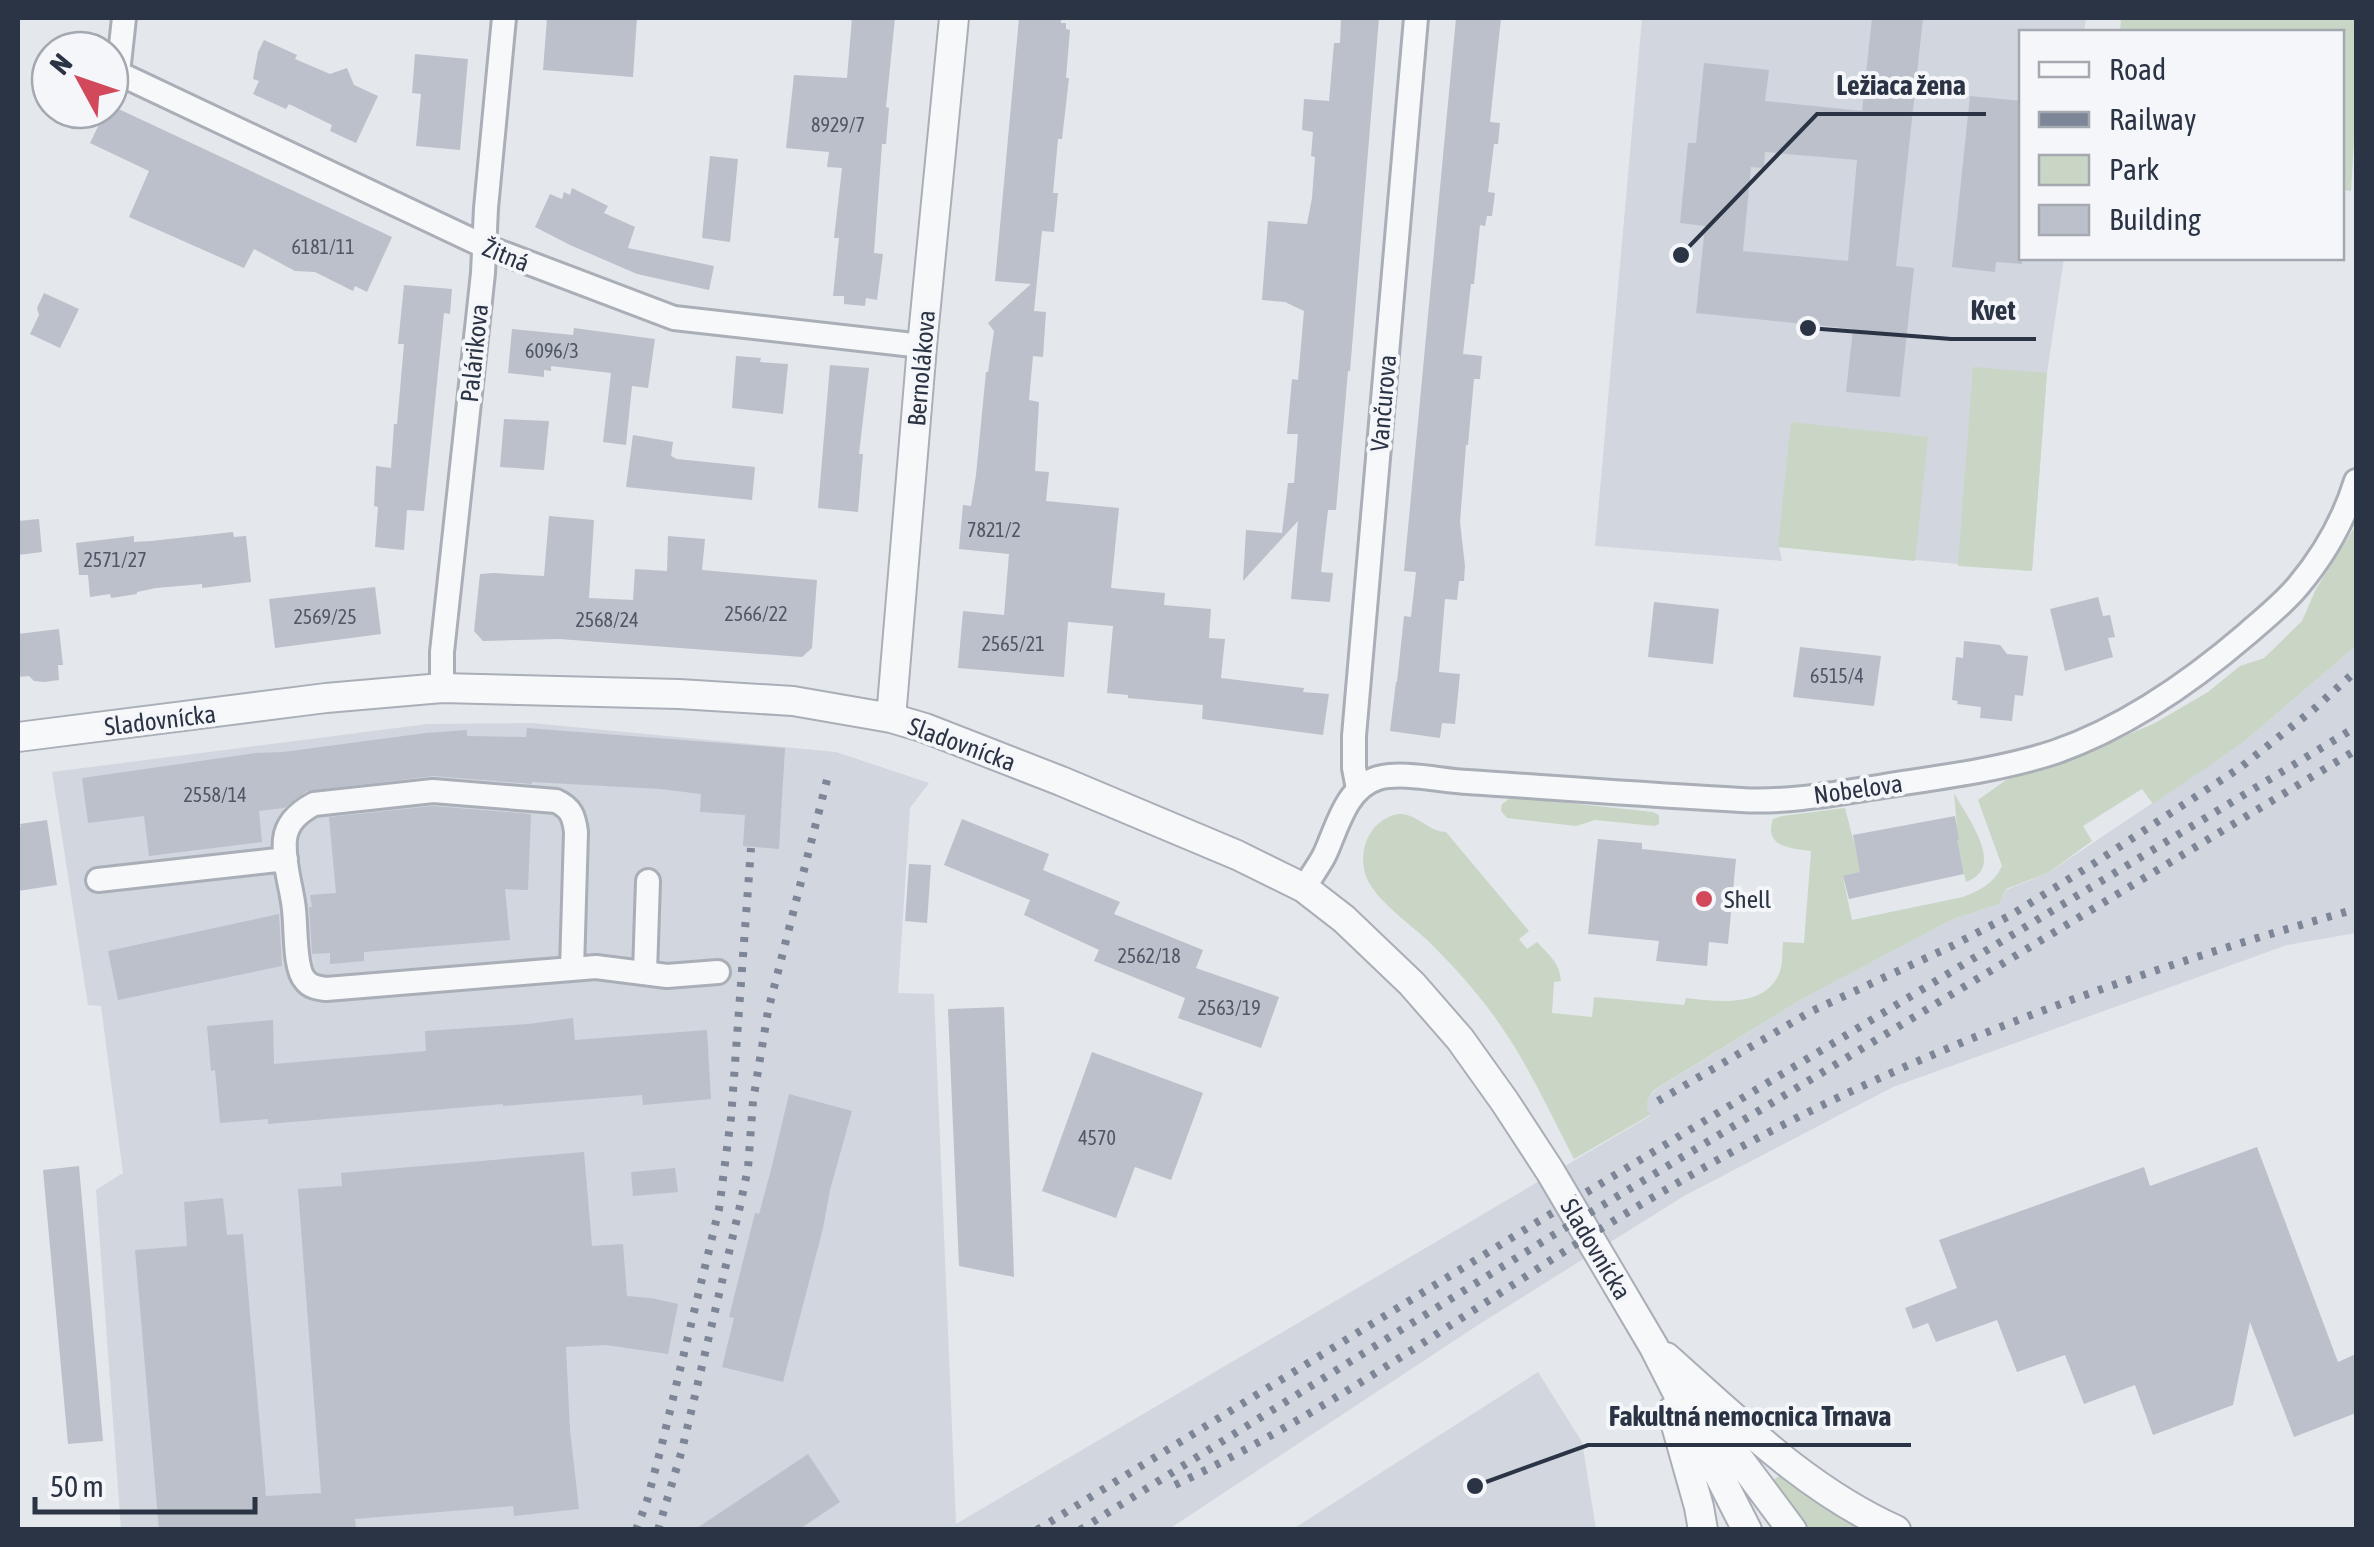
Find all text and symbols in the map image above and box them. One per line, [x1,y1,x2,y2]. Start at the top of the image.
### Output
north arrow [30,30,130,130]
legend [2019,30,2344,260]
text: N [43,47,78,81]
text: Road [2109,52,2166,86]
callout: Ležiaca žena [1817,56,1986,114]
text: Ležiaca žena [1836,69,1966,101]
text: Railway [2109,102,2196,136]
house number: 8929/7 [811,113,865,136]
text: Park [2109,152,2159,186]
text: Building [2109,202,2201,236]
street label: Žitná [479,233,533,277]
house number: 6181/11 [291,235,355,258]
callout: Kvet [1951,281,2036,339]
text: Kvet [1971,294,2015,326]
street label: Palárikova [455,303,493,403]
street label: Bernolákova [902,309,940,427]
house number: 6096/3 [525,339,579,362]
street label: Vančurova [1365,353,1401,453]
house number: 7821/2 [967,518,1021,541]
house number: 2571/27 [83,548,147,571]
house number: 2566/22 [724,602,788,625]
house number: 2569/25 [293,605,357,628]
house number: 2568/24 [575,608,639,631]
house number: 2565/21 [981,632,1045,655]
house number: 6515/4 [1810,664,1864,687]
street label: Sladovnícka [103,699,217,741]
street label: Sladovnícka [905,712,1019,776]
street label: Nobelova [1812,769,1904,809]
house number: 2558/14 [183,783,247,806]
place label: Shell [1724,885,1772,913]
marker: Shell [1693,888,1715,910]
house number: 2562/18 [1117,944,1181,967]
house number: 2563/19 [1197,996,1261,1019]
house number: 4570 [1078,1126,1116,1149]
street label: Sladovnícka [1555,1194,1637,1304]
callout: Fakultná nemocnica Trnava [1588,1387,1911,1445]
text: Fakultná nemocnica Trnava [1609,1400,1891,1432]
scale bar [35,1452,255,1514]
text: 50 m [50,1469,104,1503]

